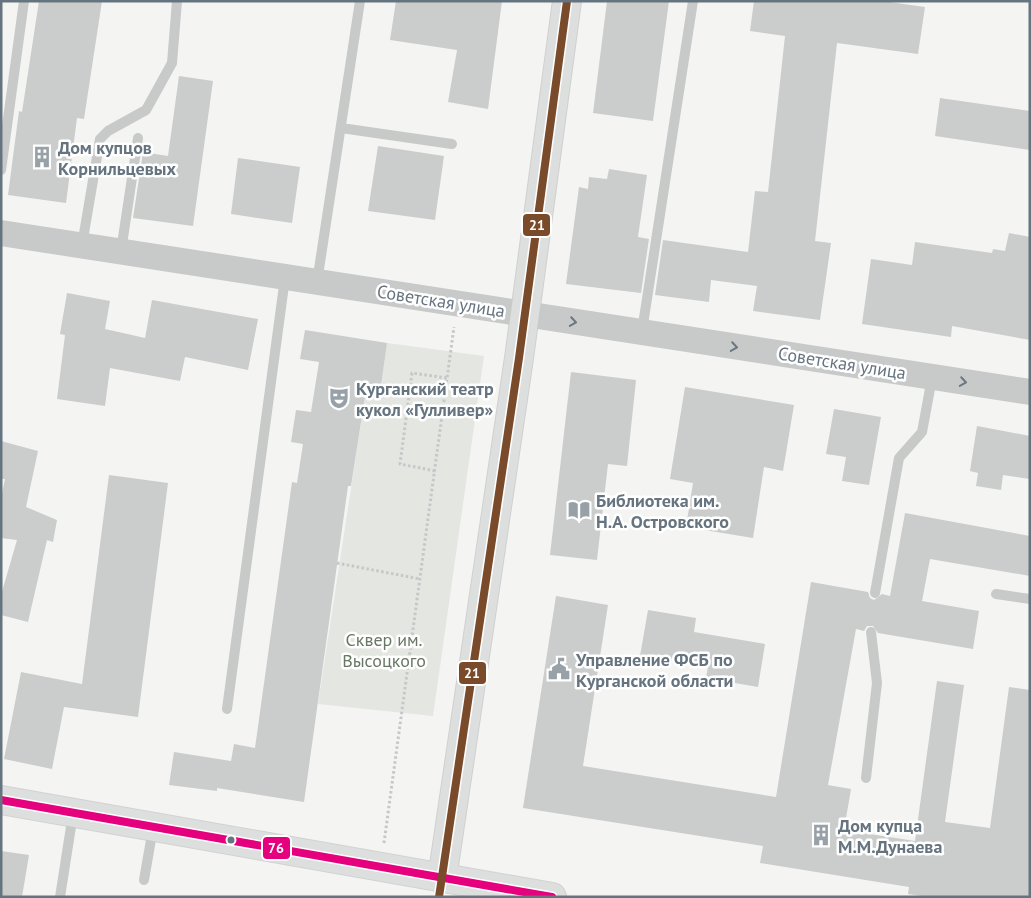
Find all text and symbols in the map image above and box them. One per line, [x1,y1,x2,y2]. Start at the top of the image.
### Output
place label: Дом купцов Корнильцевых [58,136,176,180]
building icon: Дом купцов Корнильцевых [29,144,55,170]
line badge: 21 [522,213,551,237]
text: 21 [529,216,545,234]
street label: Советская улица [375,280,507,322]
one-way arrow [569,316,577,326]
one-way arrow [729,341,738,351]
street label: Советская улица [776,342,908,384]
one-way arrow [960,376,968,387]
place label: Курганский театр кукол «Гулливер» [356,377,494,421]
theatre icon: Курганский театр кукол «Гулливер» [326,385,352,411]
place label: Библиотека им. Н.А. Островского [596,489,729,533]
library icon: Библиотека им. Н.А. Островского [566,497,592,523]
park label: Сквер им. Высоцкого [342,628,426,672]
place label: Управление ФСБ по Курганской области [575,648,733,692]
public building icon: Управление ФСБ по Курганской области [546,656,572,682]
line badge: 21 [458,661,487,685]
text: 21 [464,664,480,682]
place label: Дом купца М.М.Дунаева [838,814,942,858]
building icon: Дом купца М.М.Дунаева [808,822,834,848]
unlabelled marker [226,835,236,845]
line badge: 76 [262,836,291,860]
text: 76 [268,839,284,857]

